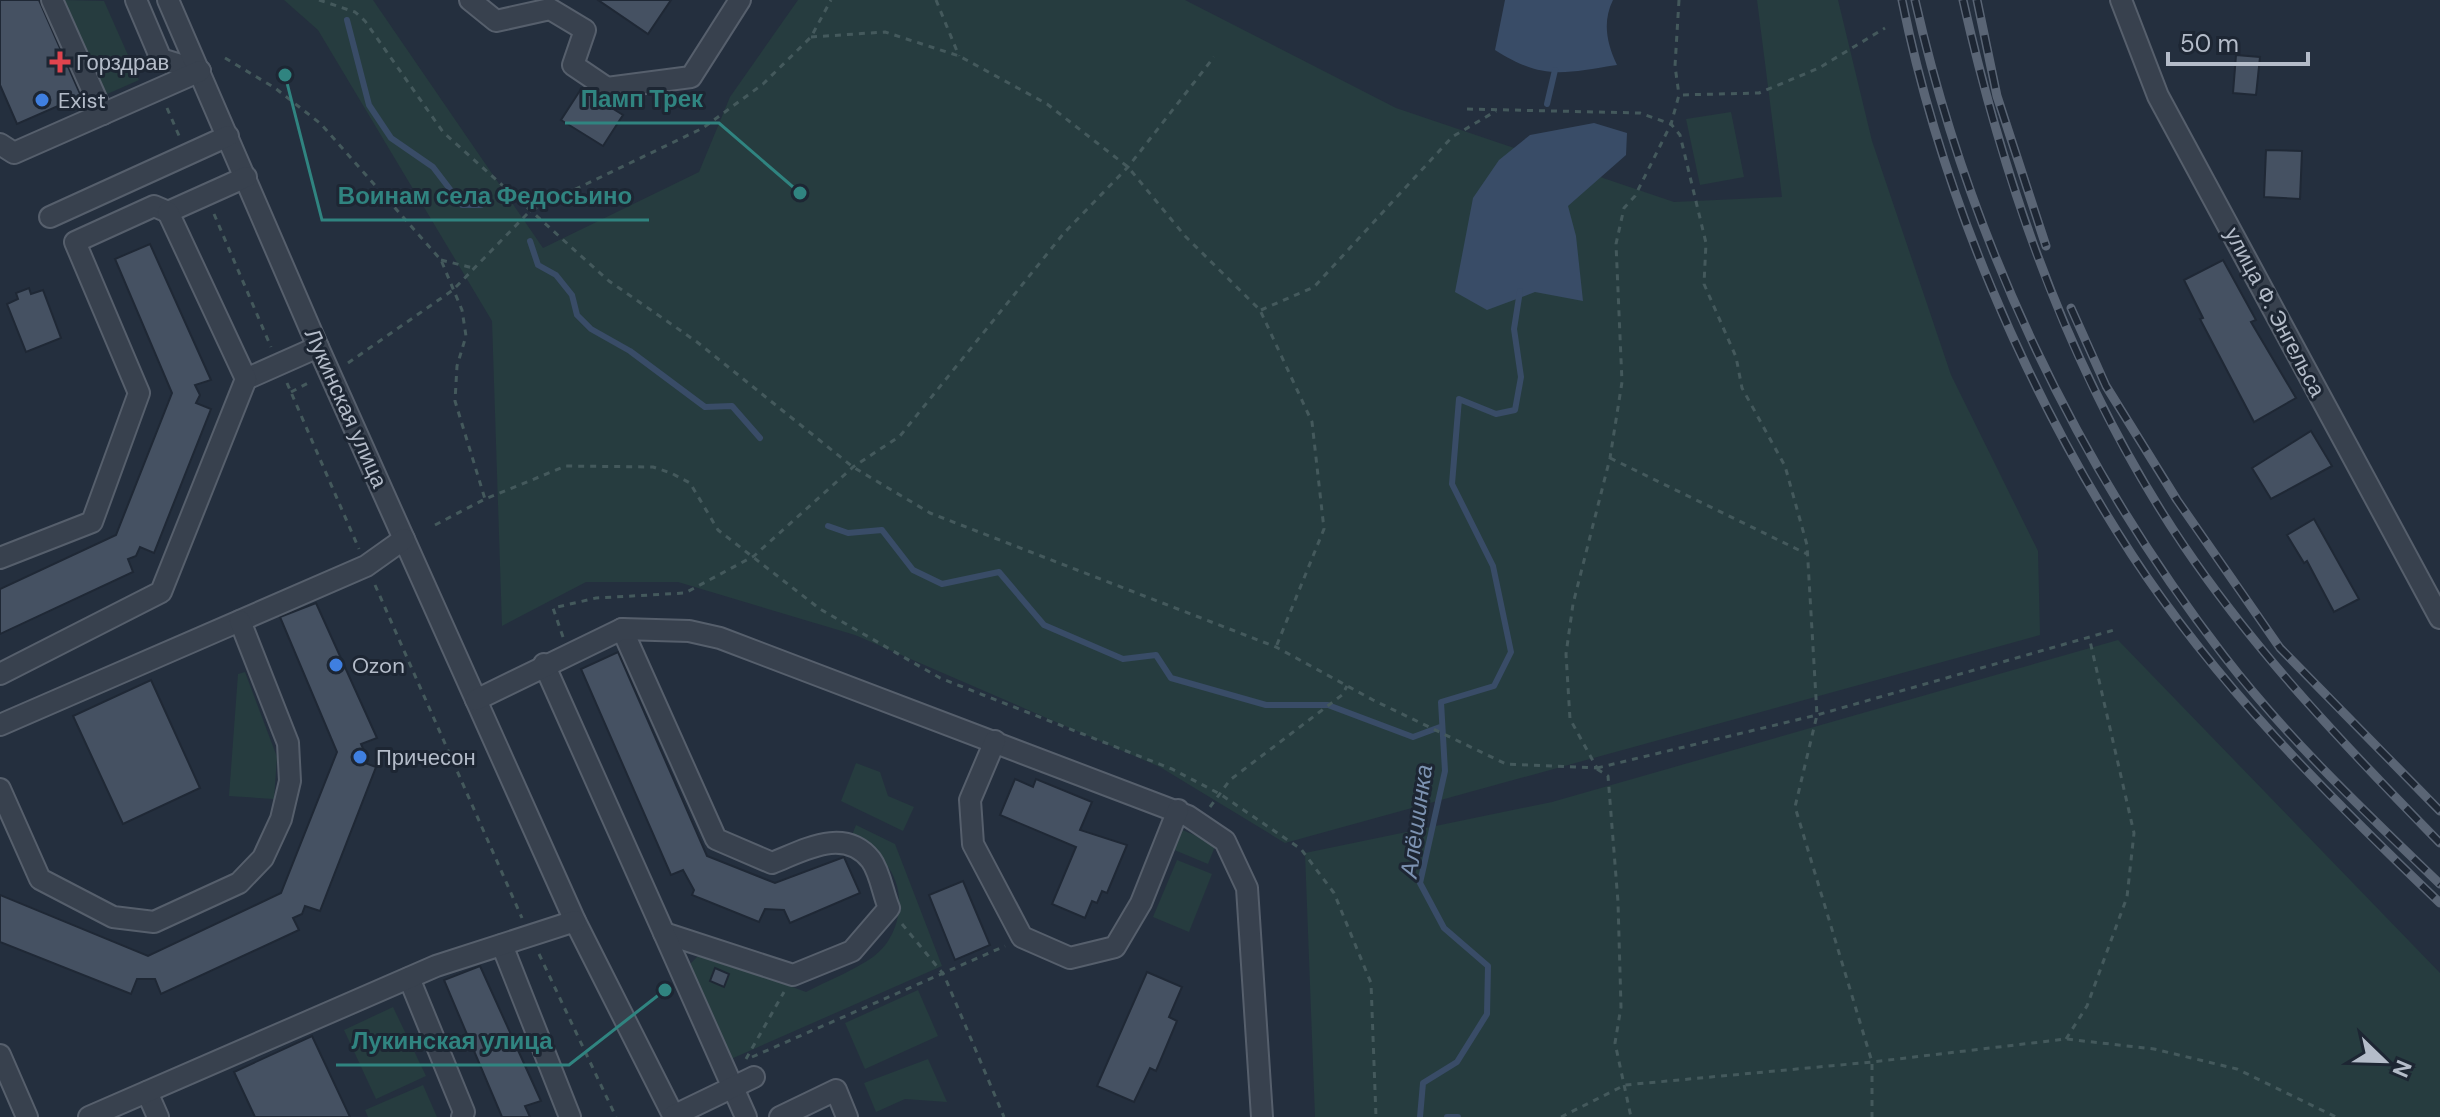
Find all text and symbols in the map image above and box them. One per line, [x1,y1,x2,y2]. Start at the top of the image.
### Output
scale bar [2168,16,2308,66]
text: 50 m [2180,28,2239,59]
place label: Горздрав [76,48,169,77]
marker: Горздрав [51,53,69,71]
callout: Памп Трек [565,75,719,123]
text: Памп Трек [581,83,704,114]
place label: Exist [58,86,106,115]
marker: Exist [33,91,51,109]
callout: Воинам села Федосьино [322,172,649,220]
text: Воинам села Федосьино [338,180,632,211]
street label: улица Ф. Энгельса [2218,222,2332,402]
street label: Лукинская улица [298,324,394,493]
place label: Ozon [352,651,405,680]
marker: Ozon [327,656,345,674]
place label: Причесон [376,743,476,772]
marker: Причесон [351,748,369,766]
water label: Алёшинка [1392,762,1439,882]
callout: Лукинская улица [336,1017,569,1065]
north arrow [2344,1021,2424,1101]
text: Лукинская улица [351,1025,553,1056]
text: N [2385,1056,2418,1082]

